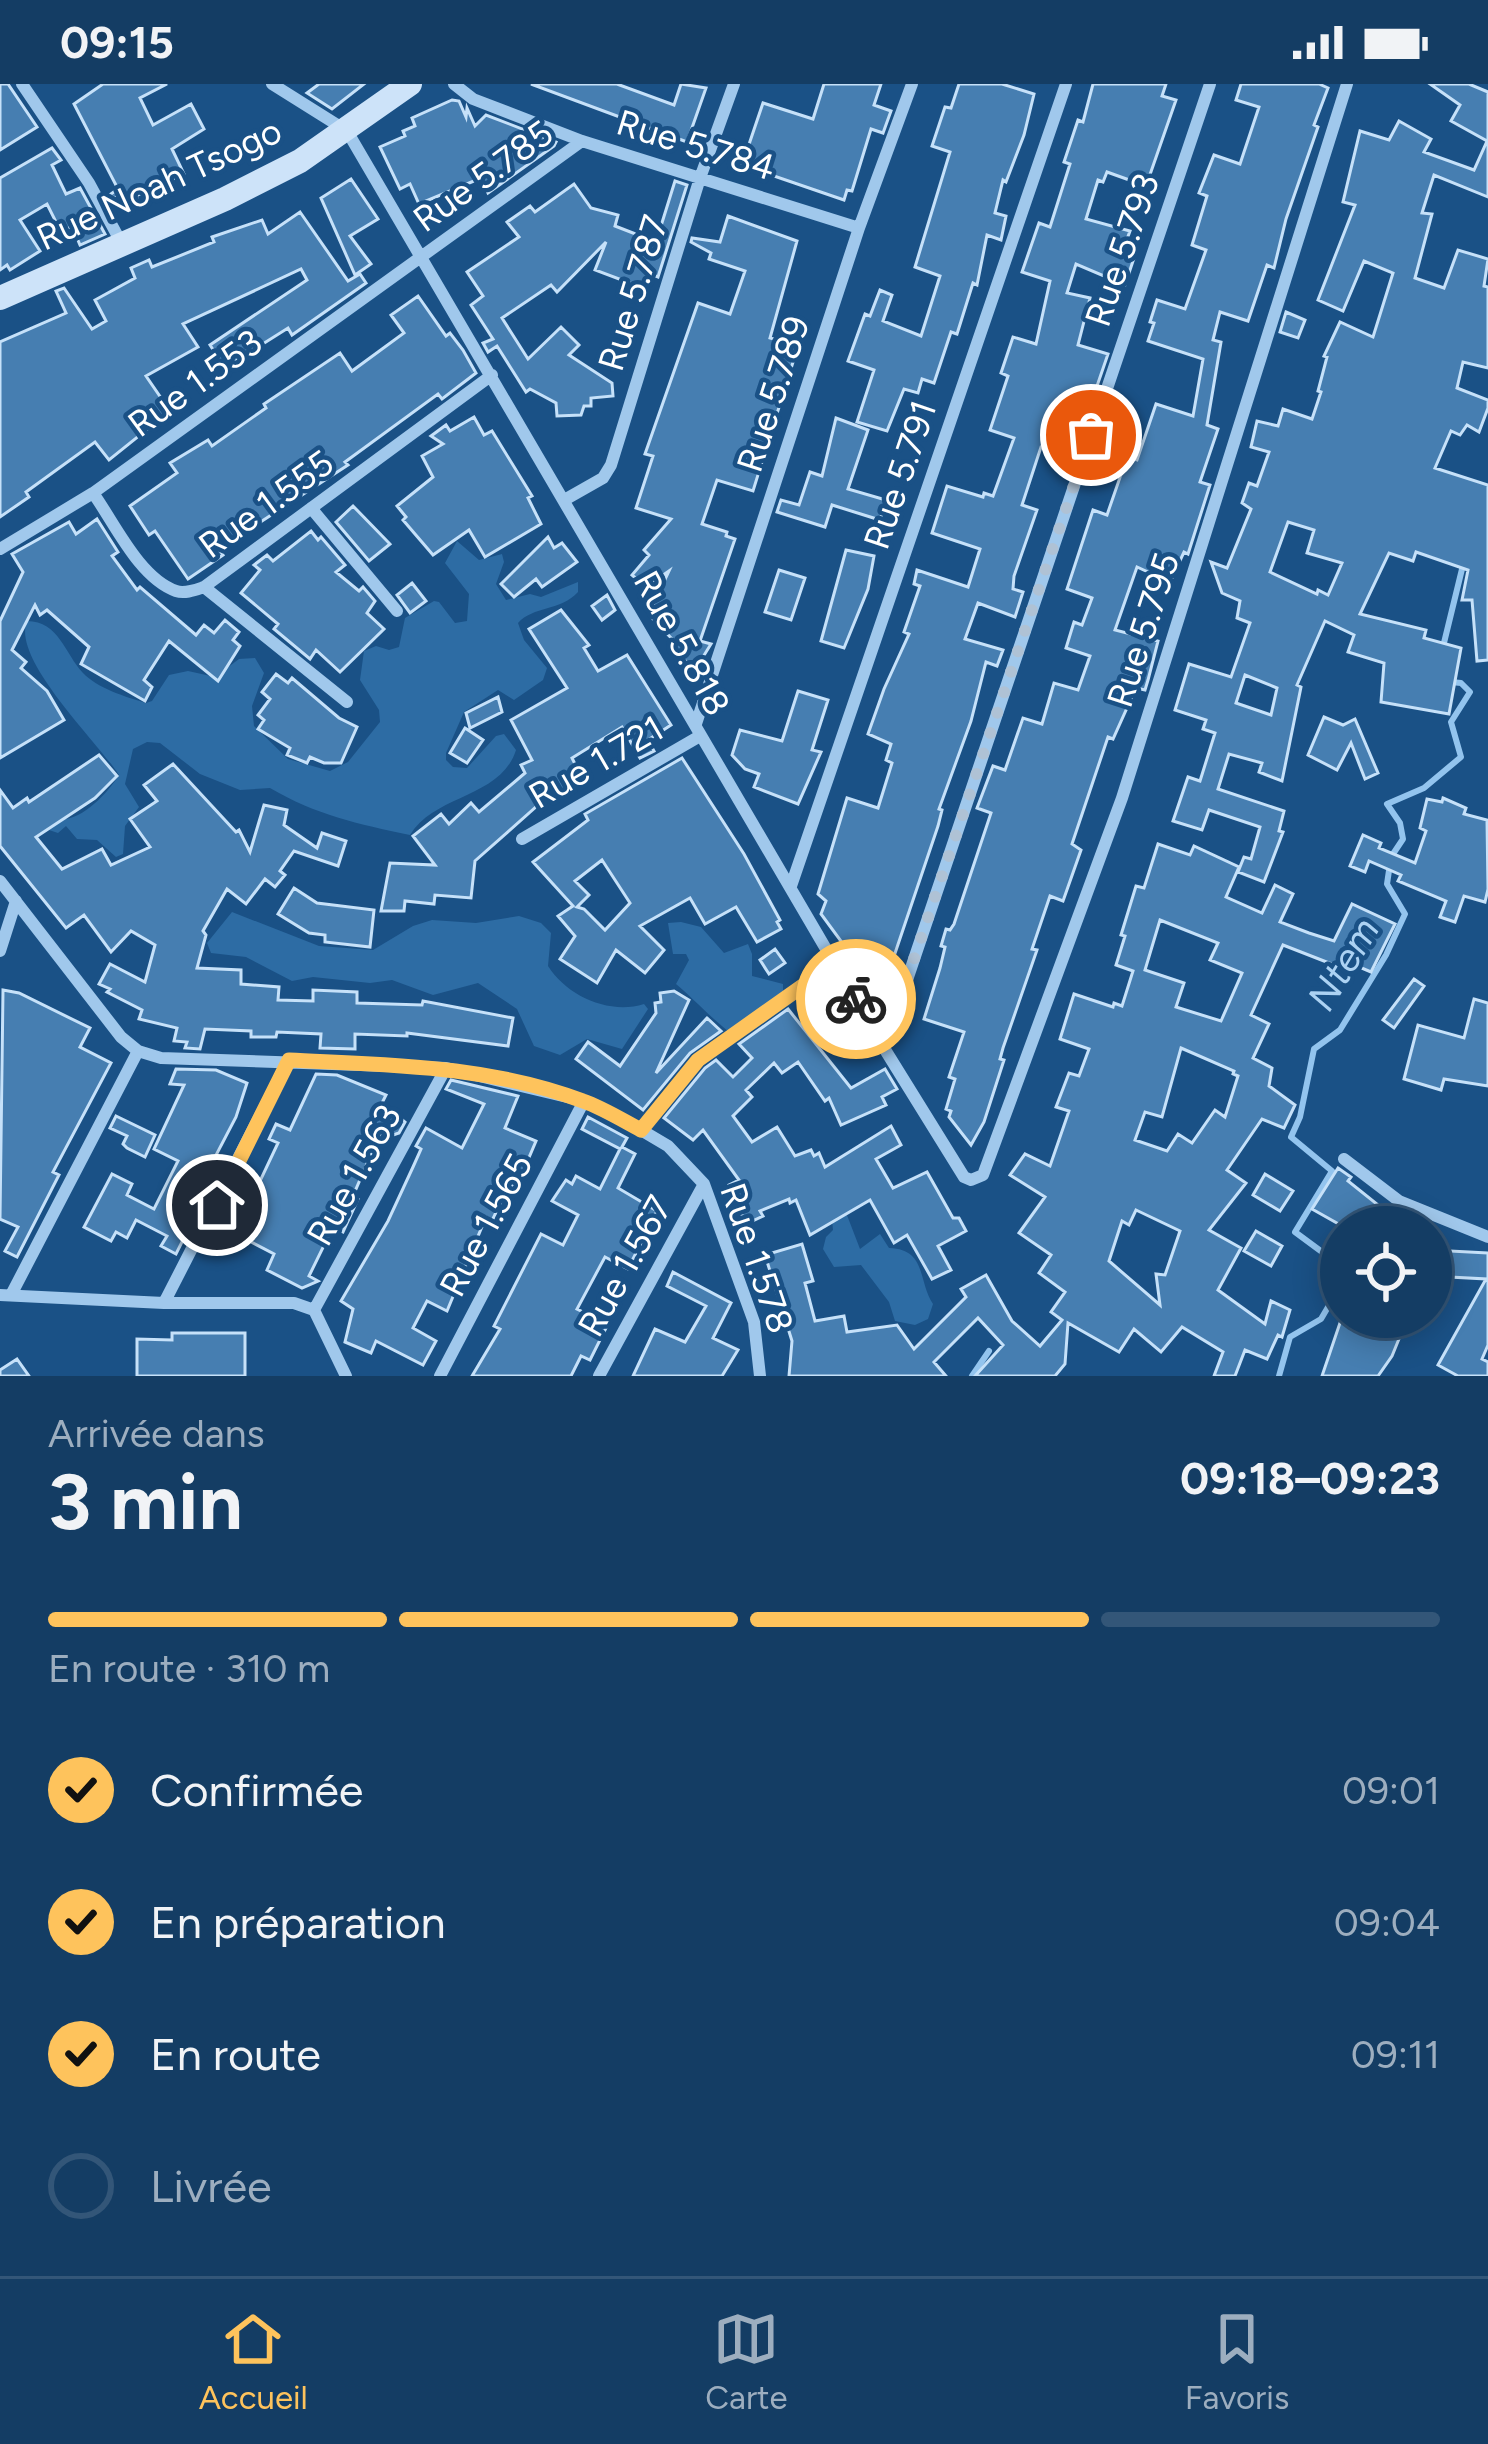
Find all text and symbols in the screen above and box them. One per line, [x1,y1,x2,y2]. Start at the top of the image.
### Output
text: 09:15 [60,15,174,69]
street label: Rue 5.784 [612,101,780,189]
street label: Rue Noah Tsogo [30,108,288,260]
street label: Rue 5.785 [405,111,561,241]
street label: Rue 5.793 [1076,168,1168,332]
street label: Rue 5.787 [589,210,677,376]
street label: Rue 5.789 [728,311,818,477]
street label: Rue 1.553 [120,320,270,446]
pin [1040,384,1142,486]
street label: Rue 5.791 [855,395,945,555]
icon: bag [1058,402,1124,468]
street label: Rue 1.555 [190,441,342,567]
street label: Rue 5.795 [1098,547,1188,713]
street label: Rue 5.818 [625,563,739,723]
street label: Rue 1.721 [521,706,671,818]
water label: Ntem [1297,909,1389,1019]
courier [796,939,916,1059]
icon: bike [823,966,889,1032]
street label: Rue 1.563 [298,1097,410,1253]
street label: Rue 1.565 [431,1146,541,1304]
pin [166,1154,268,1256]
icon: home [184,1172,250,1238]
street label: Rue 1.578 [711,1177,803,1339]
street label: Rue 1.567 [569,1188,681,1344]
map controls [1320,1206,1452,1338]
button: locate [1320,1206,1452,1338]
text: Arrivée dans [48,1410,265,1457]
text: 09:18–09:23 [1180,1451,1440,1505]
text: 3 min [48,1455,243,1549]
text: En route · 310 m [48,1645,330,1692]
icon: check [48,1757,114,1823]
text: Confirmée [150,1763,363,1817]
text: 09:01 [1342,1767,1440,1814]
icon: check [48,1889,114,1955]
text: En préparation [150,1895,446,1949]
text: 09:04 [1334,1899,1440,1946]
icon: check [48,2021,114,2087]
text: En route [150,2027,321,2081]
text: 09:11 [1351,2031,1440,2078]
text: Livrée [150,2159,272,2213]
tab: Accueil [199,2306,308,2417]
tab: Carte [705,2306,787,2417]
tab: Favoris [1185,2306,1289,2417]

